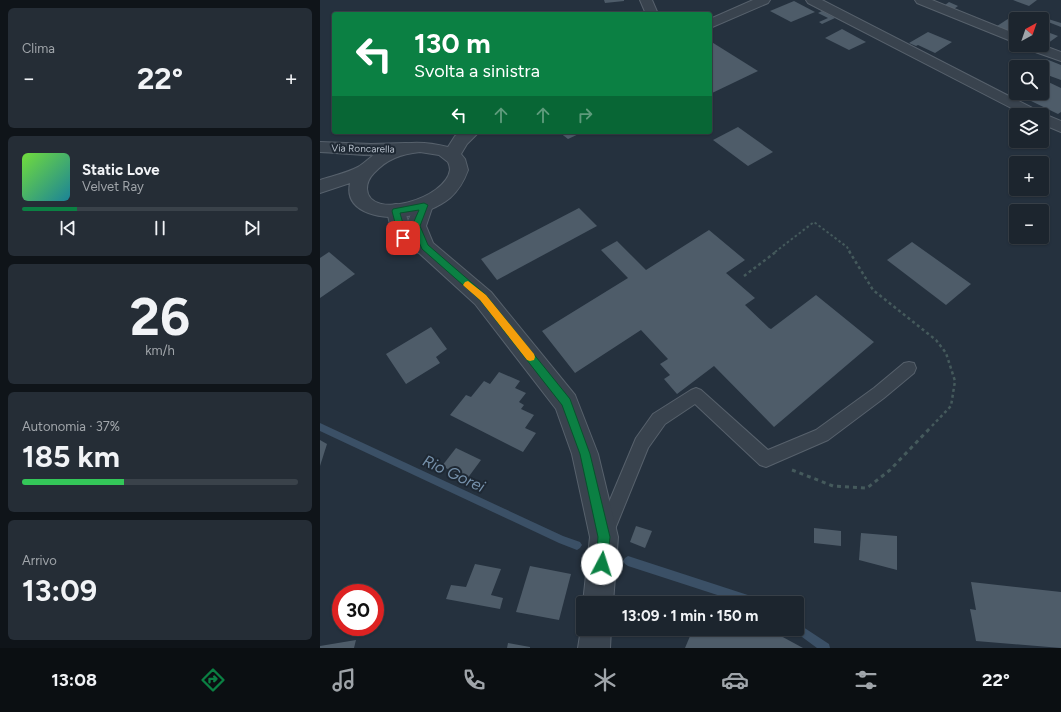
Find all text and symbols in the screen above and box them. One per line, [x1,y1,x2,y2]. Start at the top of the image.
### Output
north arrow [1009,12,1049,52]
map controls [1009,12,1049,244]
text: 130 m [414,26,491,60]
icon: left [348,28,400,80]
text: Clima [22,41,55,56]
text: 22° [137,60,183,97]
text: Svolta a sinistra [414,60,540,82]
button: search [1009,60,1049,100]
text: − [22,65,36,92]
text: + [284,65,298,92]
icon: left [448,104,470,126]
icon: ahead [490,104,512,126]
icon: ahead [532,104,554,126]
icon: right [574,104,596,126]
button: layers [1009,108,1049,148]
street label: Via Roncarella [331,141,395,156]
button: + [1009,156,1049,196]
text: Static Love [82,161,160,179]
text: Velvet Ray [82,179,144,194]
button: − [1009,204,1049,244]
icon: previous [57,217,79,239]
icon: pause [149,217,171,239]
icon: next [241,217,263,239]
pin [386,221,420,255]
icon: arrive [392,227,414,249]
text: 26 [130,286,190,348]
text: km/h [145,343,175,358]
text: Autonomia · 37% [22,419,120,434]
text: 185 km [22,438,120,475]
water label: Rio Gorei [420,451,488,496]
position arrow [581,543,623,585]
text: Arrivo [22,553,57,568]
text: 13:09 [22,572,97,609]
speed limit sign: 30 [332,584,384,636]
text: 13:09 · 1 min · 150 m [622,607,758,625]
icon: directions [199,666,227,694]
icon: music [330,666,358,694]
icon: phone [460,666,488,694]
icon: climate [591,666,619,694]
icon: car [721,666,749,694]
icon: filters [852,666,880,694]
text: 13:08 [51,669,97,691]
text: 22° [982,669,1010,691]

